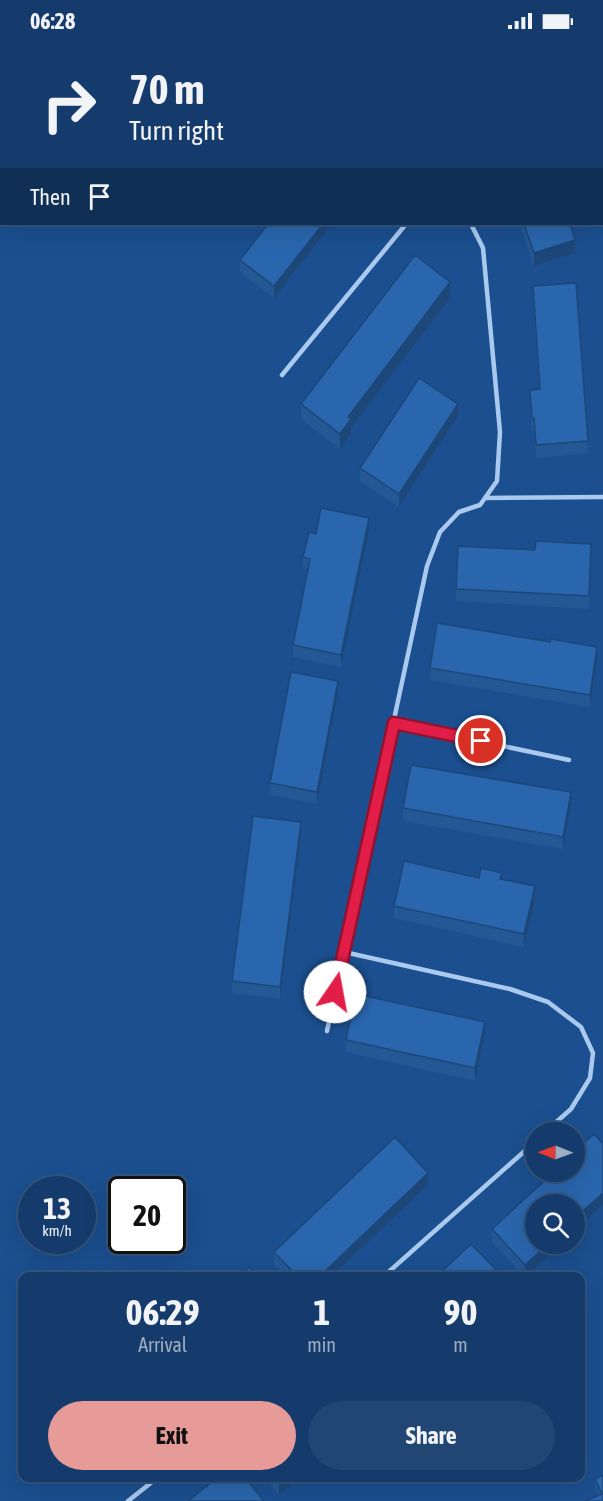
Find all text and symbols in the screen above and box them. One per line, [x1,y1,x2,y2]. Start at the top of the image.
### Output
text: 06:28 [30,8,75,34]
text: 70 m [129,65,204,113]
icon: right [30,66,108,144]
text: Turn right [129,115,224,146]
icon: arrive [83,180,116,213]
text: Then [30,184,71,210]
pin [455,715,506,766]
icon: arrive [464,724,497,757]
position arrow [303,960,367,1024]
north arrow [525,1122,585,1182]
map controls [525,1122,585,1254]
speed limit sign: 20 [108,1176,186,1254]
text: 13 [43,1191,71,1225]
button: search [525,1194,585,1254]
text: km/h [42,1222,72,1239]
text: 06:29 [126,1291,200,1333]
text: 1 [313,1291,330,1333]
text: 90 [444,1291,477,1333]
text: Arrival [138,1333,187,1356]
text: min [307,1333,336,1356]
text: m [453,1333,468,1356]
button: Exit [48,1401,296,1470]
button: Share [308,1401,555,1470]

